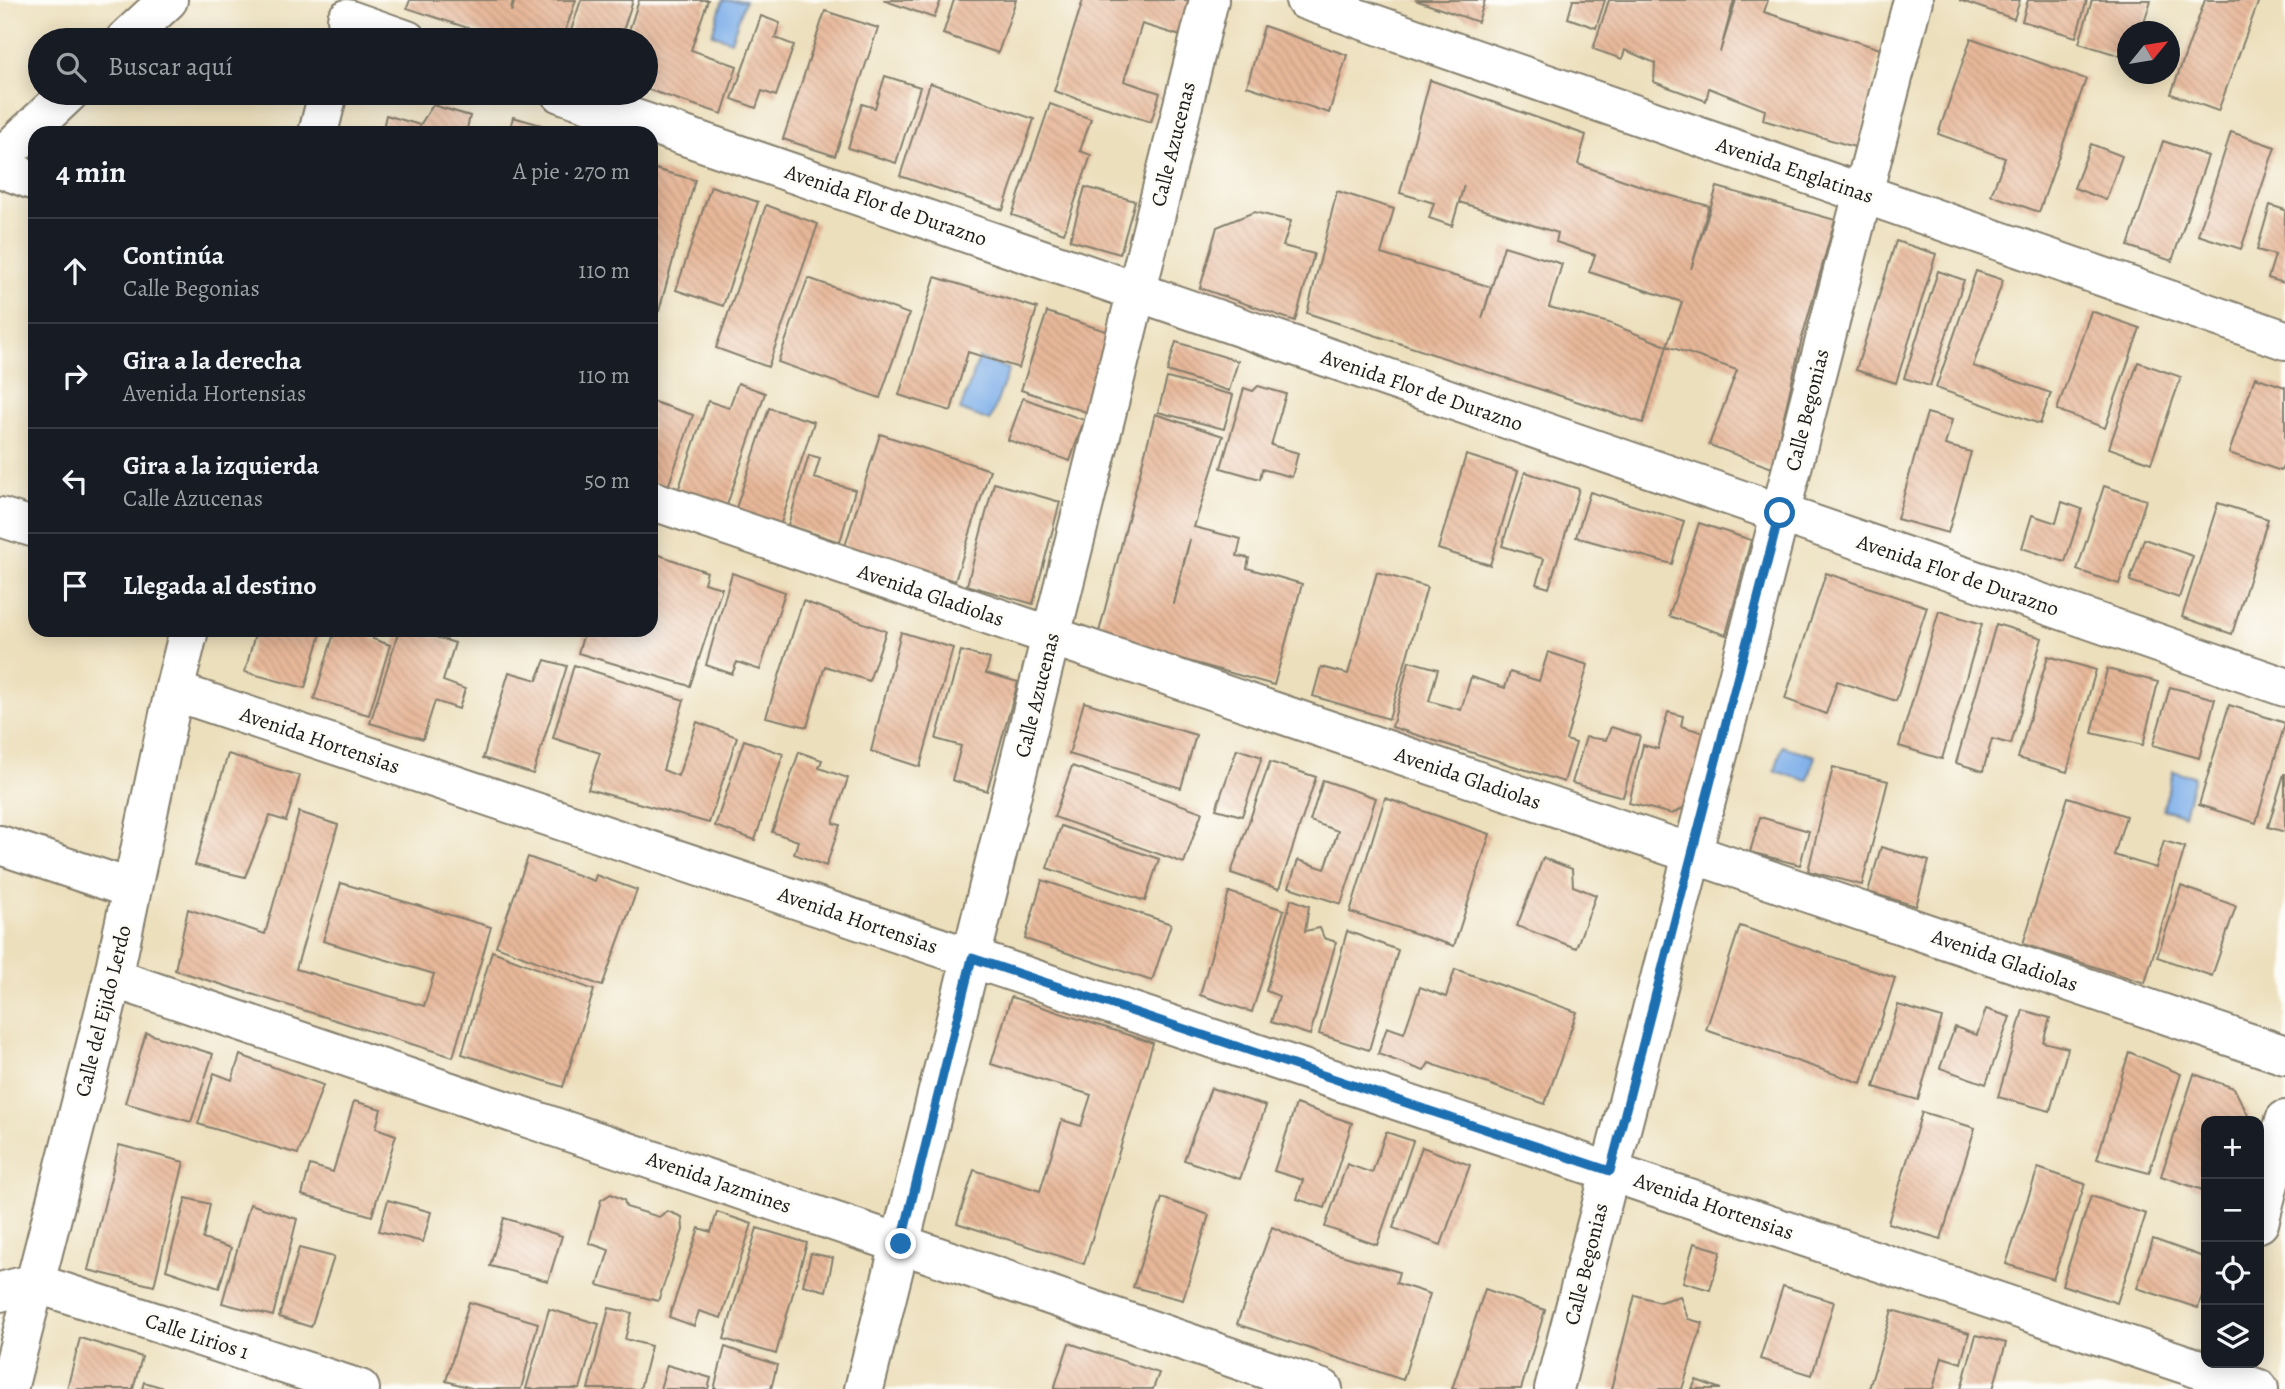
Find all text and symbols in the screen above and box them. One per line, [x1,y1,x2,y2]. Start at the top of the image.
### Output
north arrow [2117,21,2180,84]
search box [28,28,658,105]
icon: search [52,48,90,86]
text: Buscar aquí [108,49,233,84]
street label: Calle Azucenas [1144,79,1202,209]
street label: Avenida Englatinas [1712,130,1877,210]
text: 4 min [56,152,126,192]
text: A pie · 270 m [513,156,630,187]
street label: Avenida Flor de Durazno [780,157,991,253]
text: Continúa [123,238,224,273]
icon: ahead [56,252,94,290]
text: 110 m [578,255,630,286]
text: Calle Begonias [123,273,260,304]
street label: Avenida Flor de Durazno [1316,342,1527,438]
text: Gira a la derecha [123,343,302,378]
street label: Calle Begonias [1778,346,1836,474]
icon: right [56,357,94,395]
text: 110 m [578,360,630,391]
text: Avenida Hortensias [123,378,306,409]
text: Gira a la izquierda [123,448,319,483]
icon: left [56,462,94,500]
text: 50 m [584,465,630,496]
text: Calle Azucenas [123,483,263,514]
route start [1764,497,1795,528]
street label: Avenida Flor de Durazno [1852,527,2063,623]
street label: Avenida Gladiolas [853,557,1008,633]
icon: arrive [56,567,94,605]
text: Llegada al destino [123,568,317,603]
street label: Calle Azucenas [1008,630,1066,760]
street label: Avenida Hortensias [235,699,404,780]
street label: Avenida Gladiolas [1390,740,1545,816]
street label: Avenida Hortensias [773,879,942,960]
street label: Calle del Ejido Lerdo [68,922,138,1100]
street label: Avenida Gladiolas [1927,922,2082,998]
map controls [2201,1116,2264,1368]
button: + [2201,1116,2264,1179]
street label: Avenida Jazmines [642,1144,795,1220]
street label: Avenida Hortensias [1629,1165,1798,1246]
button: − [2201,1179,2264,1242]
street label: Calle Begonias [1557,1200,1615,1328]
route end [885,1228,916,1259]
button: locate [2201,1242,2264,1305]
button: layers [2201,1305,2264,1368]
street label: Calle Lirios 1 [142,1306,252,1366]

